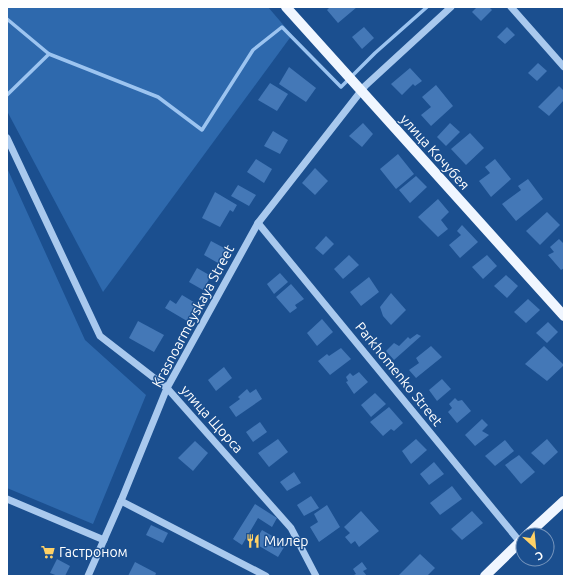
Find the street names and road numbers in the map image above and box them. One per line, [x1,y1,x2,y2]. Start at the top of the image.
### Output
street label: улица Кочубея [397,111,473,193]
street label: Krasnoarmeyskaya Street [149,242,238,390]
street label: Parkhomenko Street [352,319,446,430]
street label: улица Щорса [177,382,247,456]

